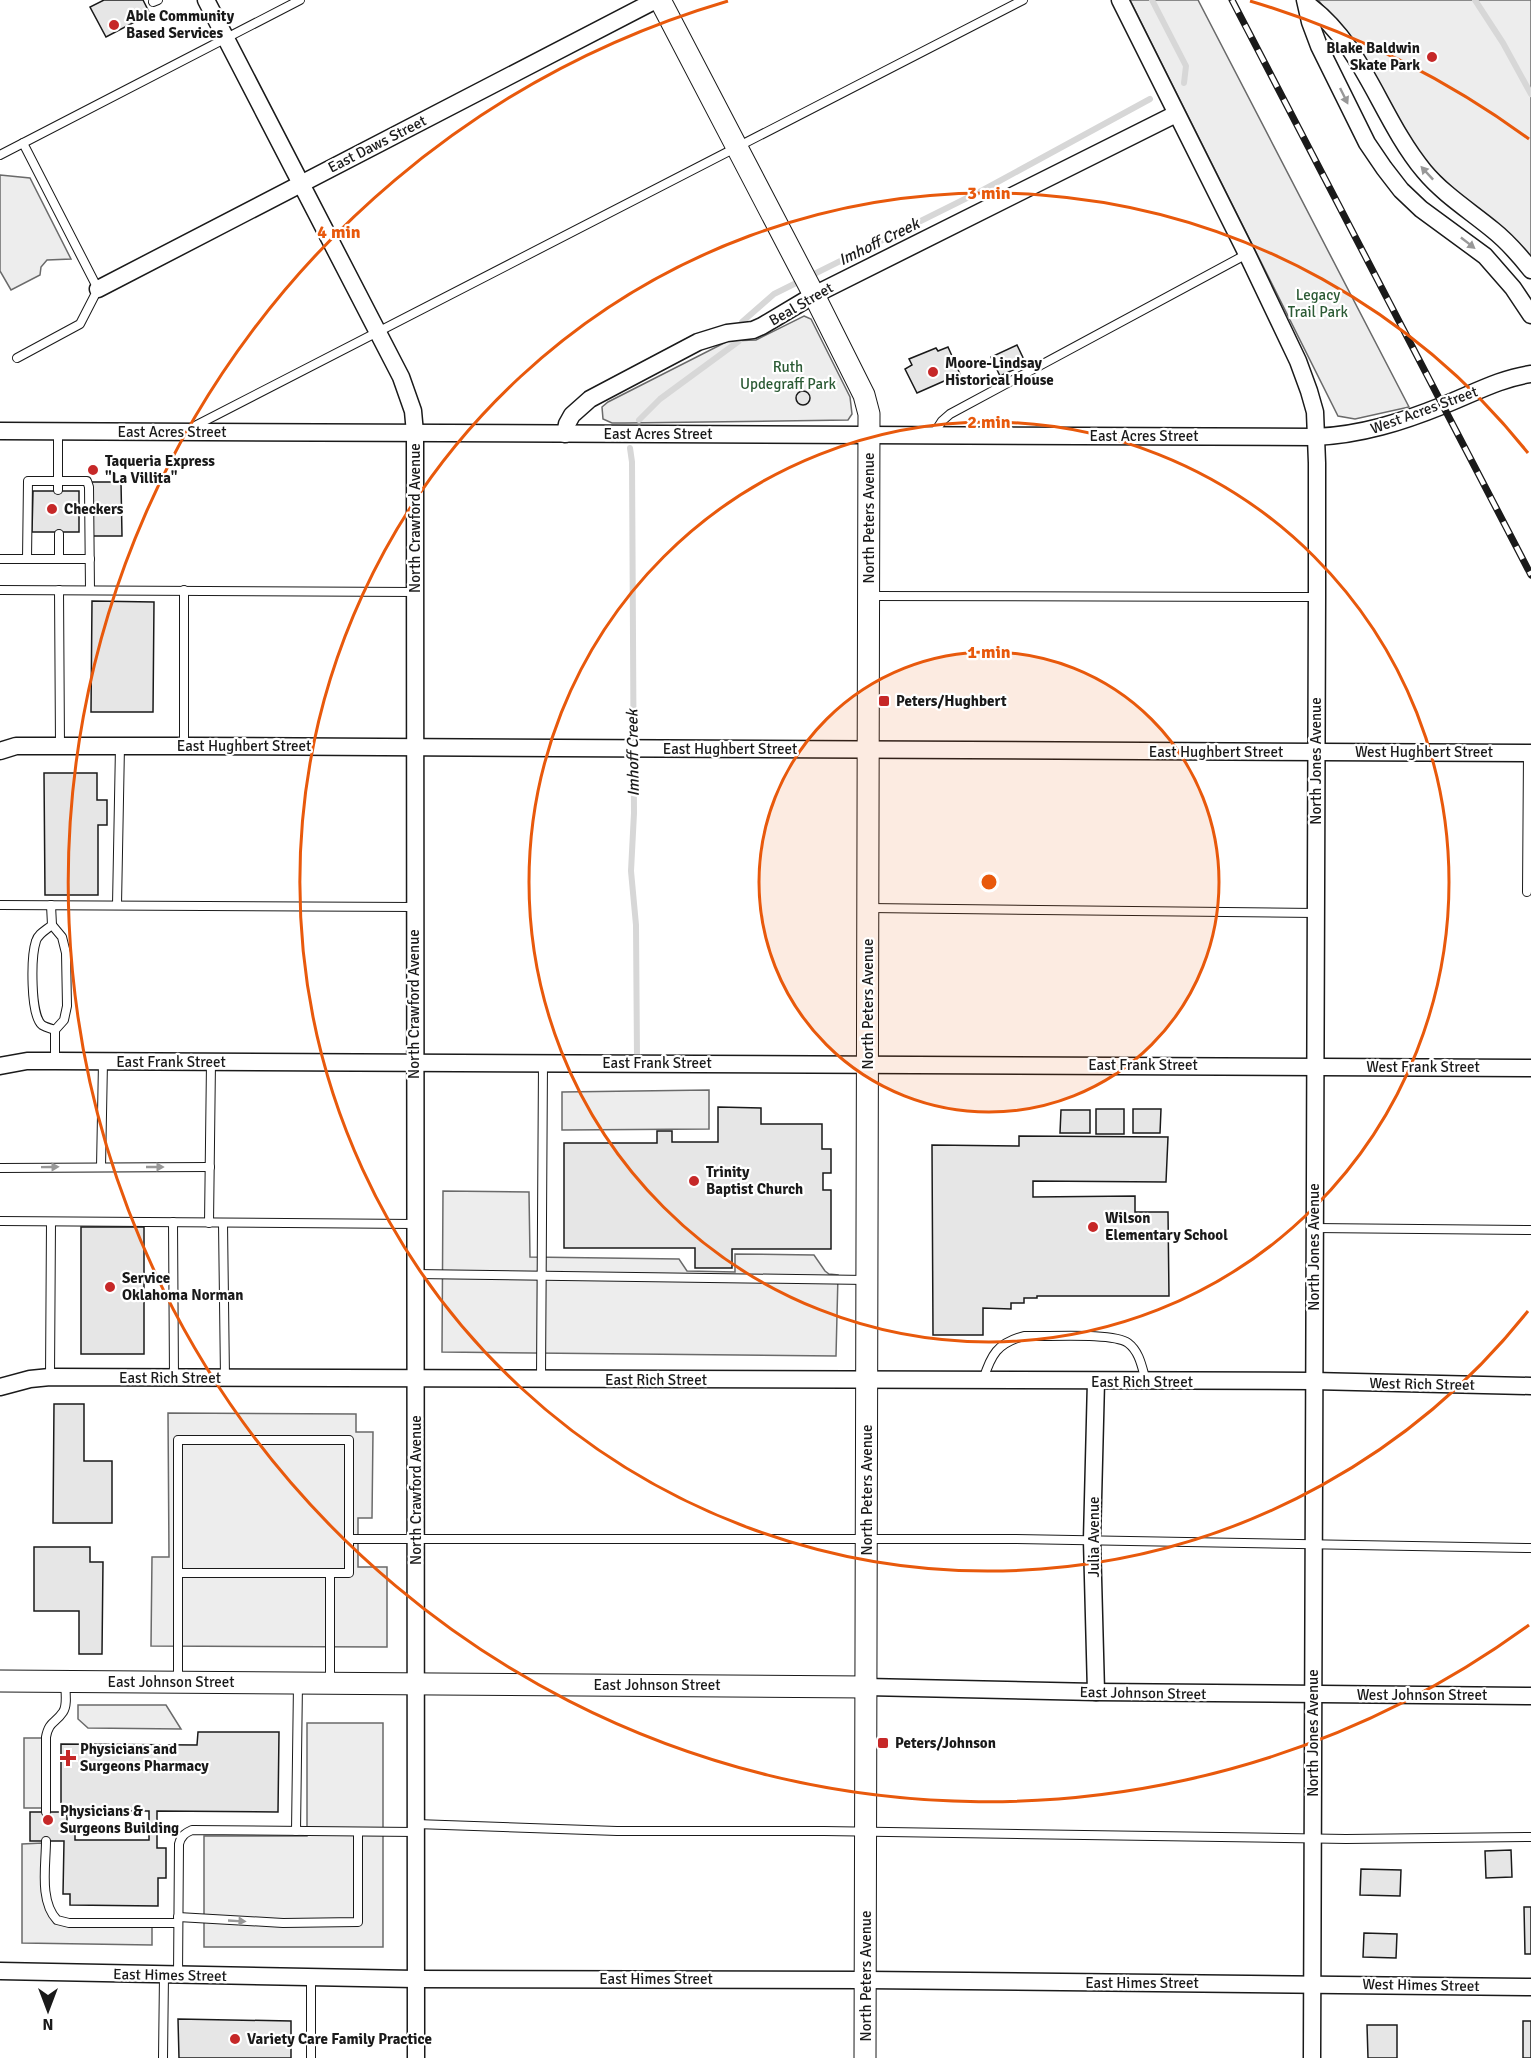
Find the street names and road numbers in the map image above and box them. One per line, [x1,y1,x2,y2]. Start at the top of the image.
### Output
street label: East Daws Street [325,111,429,177]
street label: Beal Street [766,278,836,330]
street label: West Acres Street [1368,382,1480,438]
street label: East Acres Street [118,423,226,441]
street label: East Acres Street [604,425,712,443]
street label: East Acres Street [1090,427,1198,445]
street label: North Crawford Avenue [406,443,424,593]
street label: North Peters Avenue [860,452,878,584]
street label: North Jones Avenue [1307,697,1325,825]
street label: East Hughbert Street [177,737,311,755]
street label: East Hughbert Street [663,740,797,758]
street label: East Hughbert Street [1149,743,1283,761]
street label: West Hughbert Street [1355,743,1493,761]
street label: North Crawford Avenue [405,929,423,1079]
street label: North Peters Avenue [859,938,877,1070]
street label: East Frank Street [116,1053,226,1071]
street label: East Frank Street [602,1054,712,1072]
street label: East Frank Street [1088,1056,1198,1074]
street label: West Frank Street [1366,1058,1480,1076]
street label: North Jones Avenue [1305,1183,1323,1311]
street label: East Rich Street [119,1369,221,1387]
street label: East Rich Street [605,1371,707,1389]
street label: East Rich Street [1091,1373,1193,1391]
street label: West Rich Street [1369,1374,1475,1394]
street label: North Crawford Avenue [407,1415,425,1565]
street label: North Peters Avenue [858,1424,876,1556]
street label: Julia Avenue [1085,1496,1103,1578]
street label: North Jones Avenue [1304,1669,1322,1797]
street label: East Johnson Street [108,1673,234,1691]
street label: East Johnson Street [594,1676,720,1694]
street label: East Johnson Street [1079,1683,1207,1703]
street label: West Johnson Street [1357,1686,1487,1704]
street label: North Peters Avenue [857,1910,875,2042]
street label: East Himes Street [113,1965,227,1985]
street label: East Himes Street [599,1970,713,1988]
street label: East Himes Street [1085,1974,1199,1992]
street label: West Himes Street [1362,1975,1480,1995]

